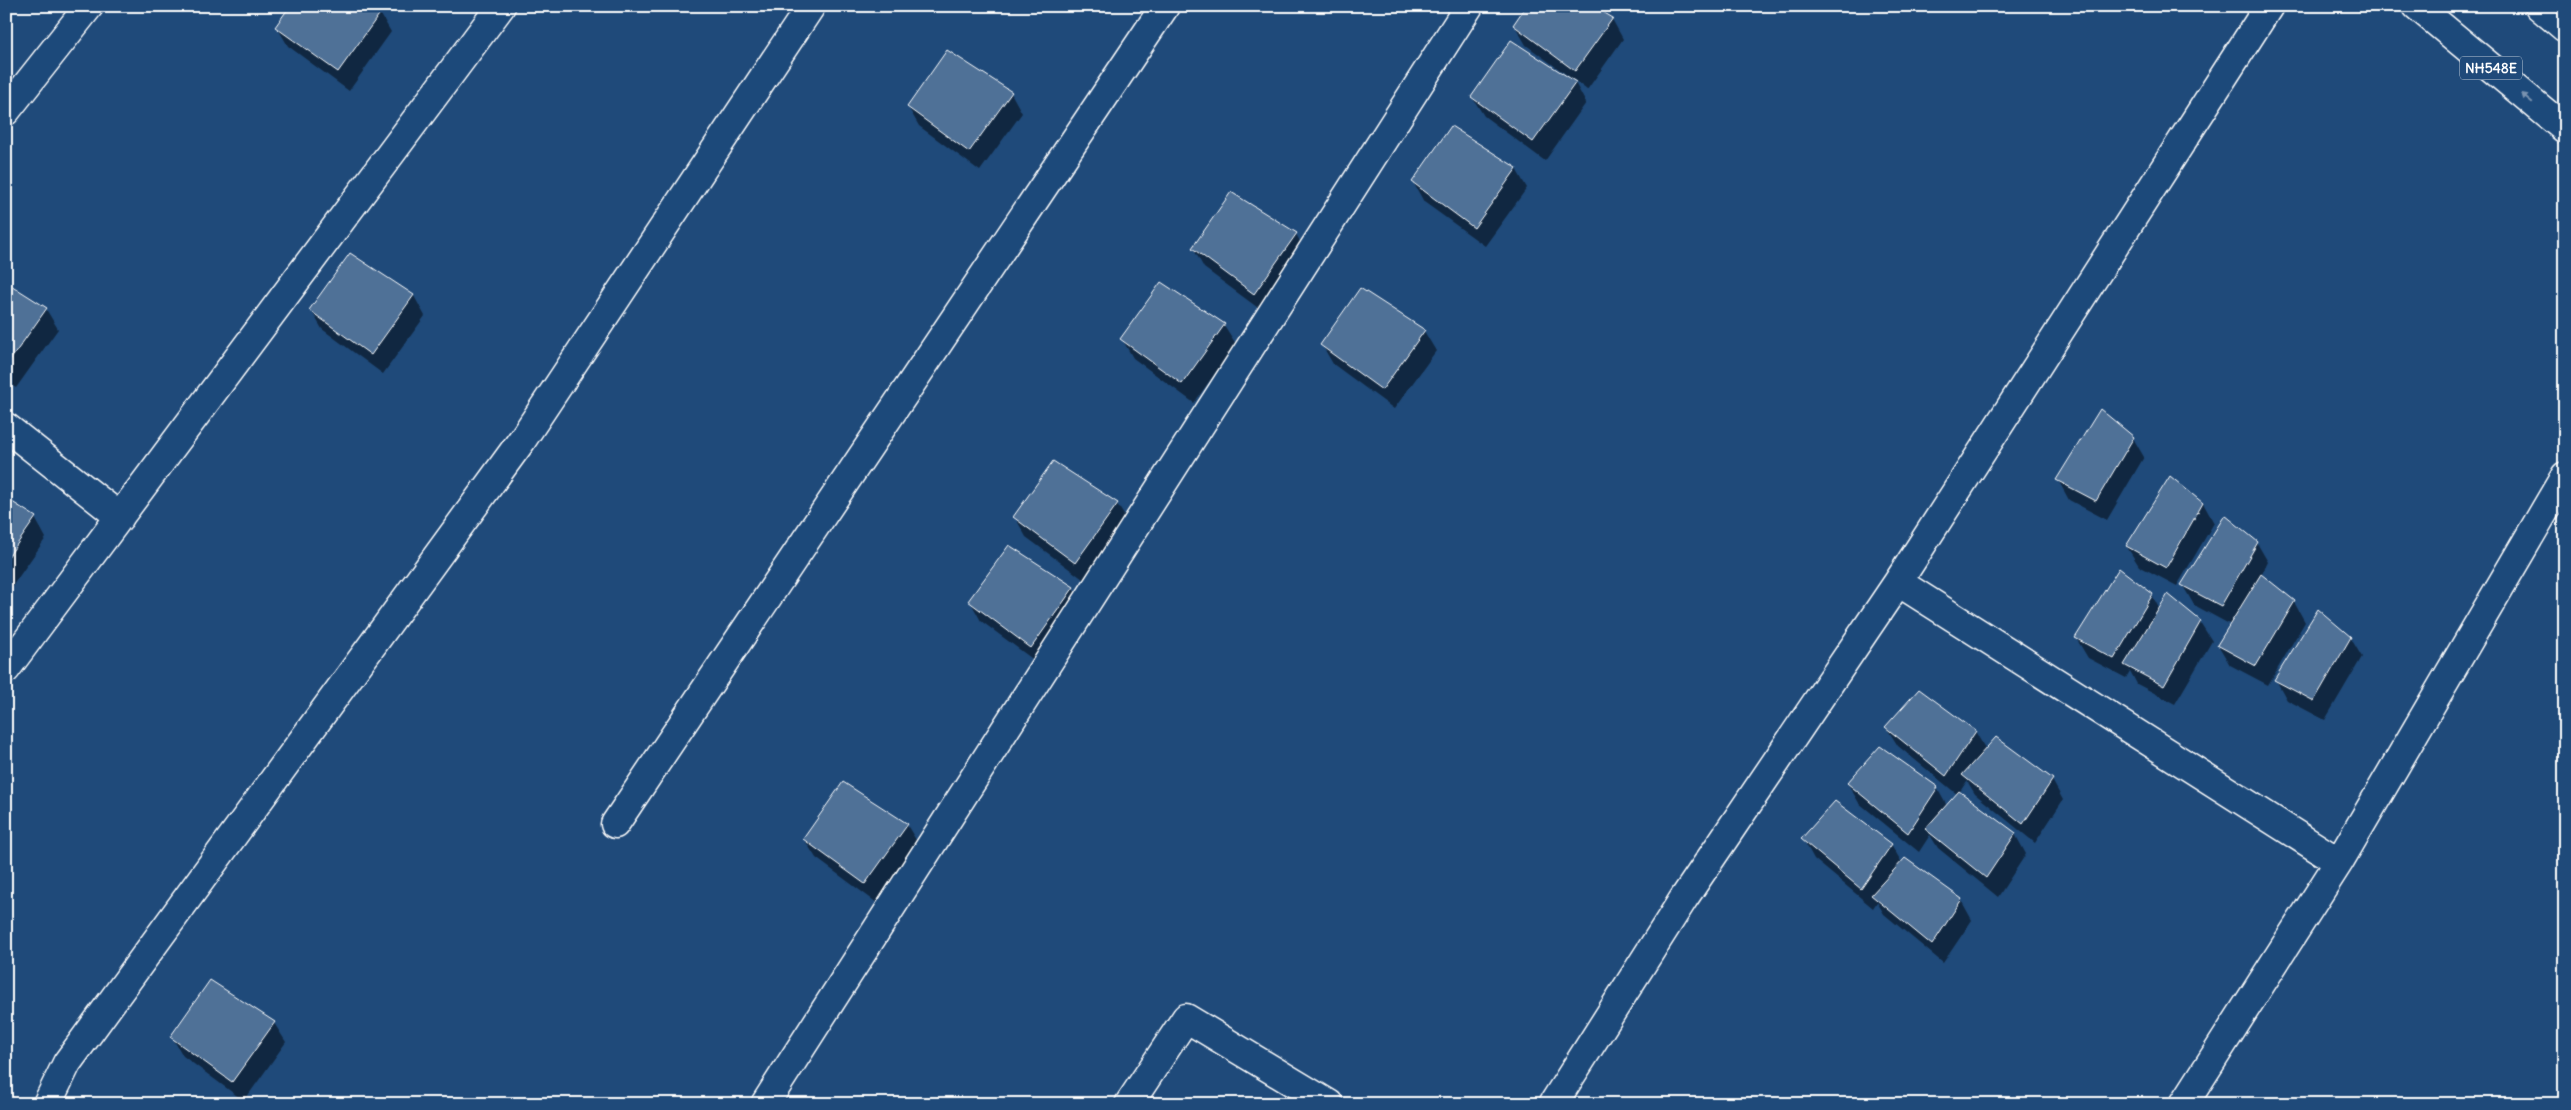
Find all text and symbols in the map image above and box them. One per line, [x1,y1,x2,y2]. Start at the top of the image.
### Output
road number: NH548E [2460,56,2522,80]
one-way arrow [2521,93,2534,104]

